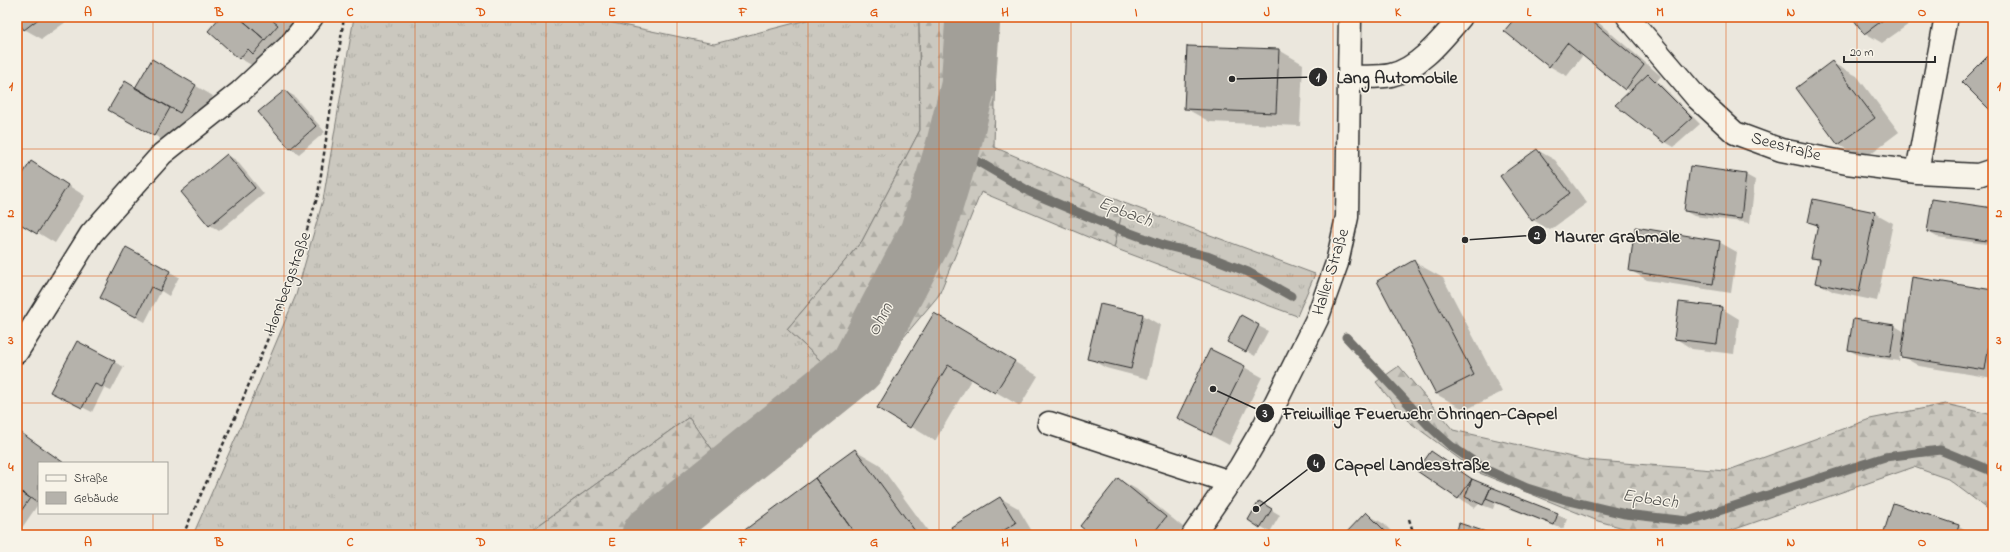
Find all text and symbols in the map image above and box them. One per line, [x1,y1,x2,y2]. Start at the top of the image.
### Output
text: A [84,3,92,22]
text: B [214,3,224,22]
text: C [346,3,354,22]
text: D [475,3,486,22]
text: E [608,3,616,22]
text: F [738,3,748,22]
text: G [870,3,878,22]
text: H [1001,3,1009,22]
text: I [1134,3,1138,22]
text: J [1264,3,1270,22]
text: K [1395,3,1402,22]
text: L [1527,3,1533,22]
text: M [1656,3,1664,22]
text: N [1787,3,1796,22]
text: O [1918,3,1927,22]
scale bar [1844,38,1935,64]
text: 20 m [1850,44,1873,62]
callout: Lang Automobile [1308,62,1466,92]
text: Lang Automobile [1336,66,1459,93]
text: 1 [1316,69,1320,87]
text: 1 [9,77,14,96]
text: 1 [1997,77,2002,96]
street label: Seestraße [1748,126,1824,168]
water label: Epbach [1094,191,1156,235]
text: 2 [7,204,15,223]
text: 2 [1995,204,2003,223]
callout: Maurer Grabmale [1527,220,1688,250]
street label: Haller Straße [1306,225,1356,318]
text: Maurer Grabmale [1554,225,1681,251]
text: 2 [1533,227,1540,245]
street label: Hornbergstraße [258,228,320,338]
water label: Ohrn [862,298,901,341]
text: 3 [7,331,14,350]
text: 3 [1995,331,2002,350]
callout: Freiwillige Feuerwehr Öhringen-Cappel [1255,398,1566,428]
text: Freiwillige Feuerwehr Öhringen-Cappel [1282,402,1557,429]
text: 3 [1262,405,1268,423]
callout: Cappel Landesstraße [1306,448,1498,478]
text: Cappel Landesstraße [1334,453,1491,479]
text: 4 [1313,456,1319,474]
text: 4 [7,458,14,477]
text: 4 [1995,458,2002,477]
legend [38,462,168,514]
text: Straße [74,470,108,488]
water label: Epbach [1620,483,1680,517]
text: Gebäude [74,490,119,508]
text: A [84,533,92,552]
text: B [214,533,224,552]
text: C [346,533,354,552]
text: D [475,533,486,552]
text: E [608,533,616,552]
text: F [738,533,748,552]
text: G [870,533,878,552]
text: H [1001,533,1009,552]
text: I [1134,533,1138,552]
text: J [1264,533,1270,552]
text: K [1395,533,1402,552]
text: L [1527,533,1533,552]
text: M [1656,533,1664,552]
text: N [1787,533,1796,552]
text: O [1918,533,1927,552]

